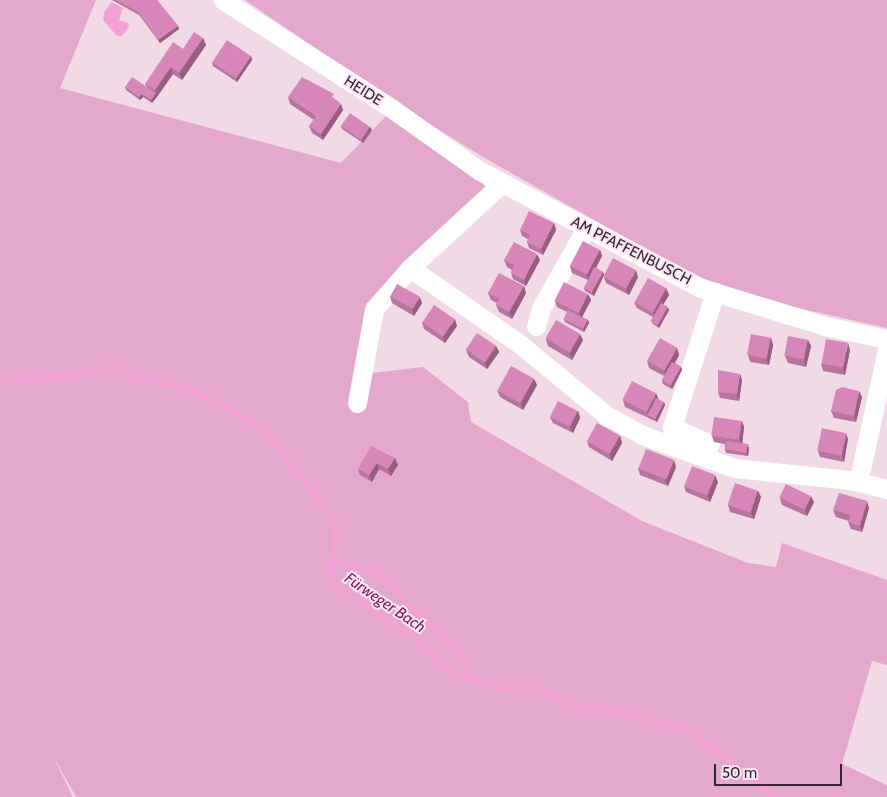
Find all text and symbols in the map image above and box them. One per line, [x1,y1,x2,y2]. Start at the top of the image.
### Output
street label: HEIDE [340,72,386,110]
street label: AM PFAFFENBUSCH [568,213,694,289]
water label: Fürweger Bach [341,569,429,637]
scale bar [717,754,844,786]
text: 50 m [722,764,757,782]

